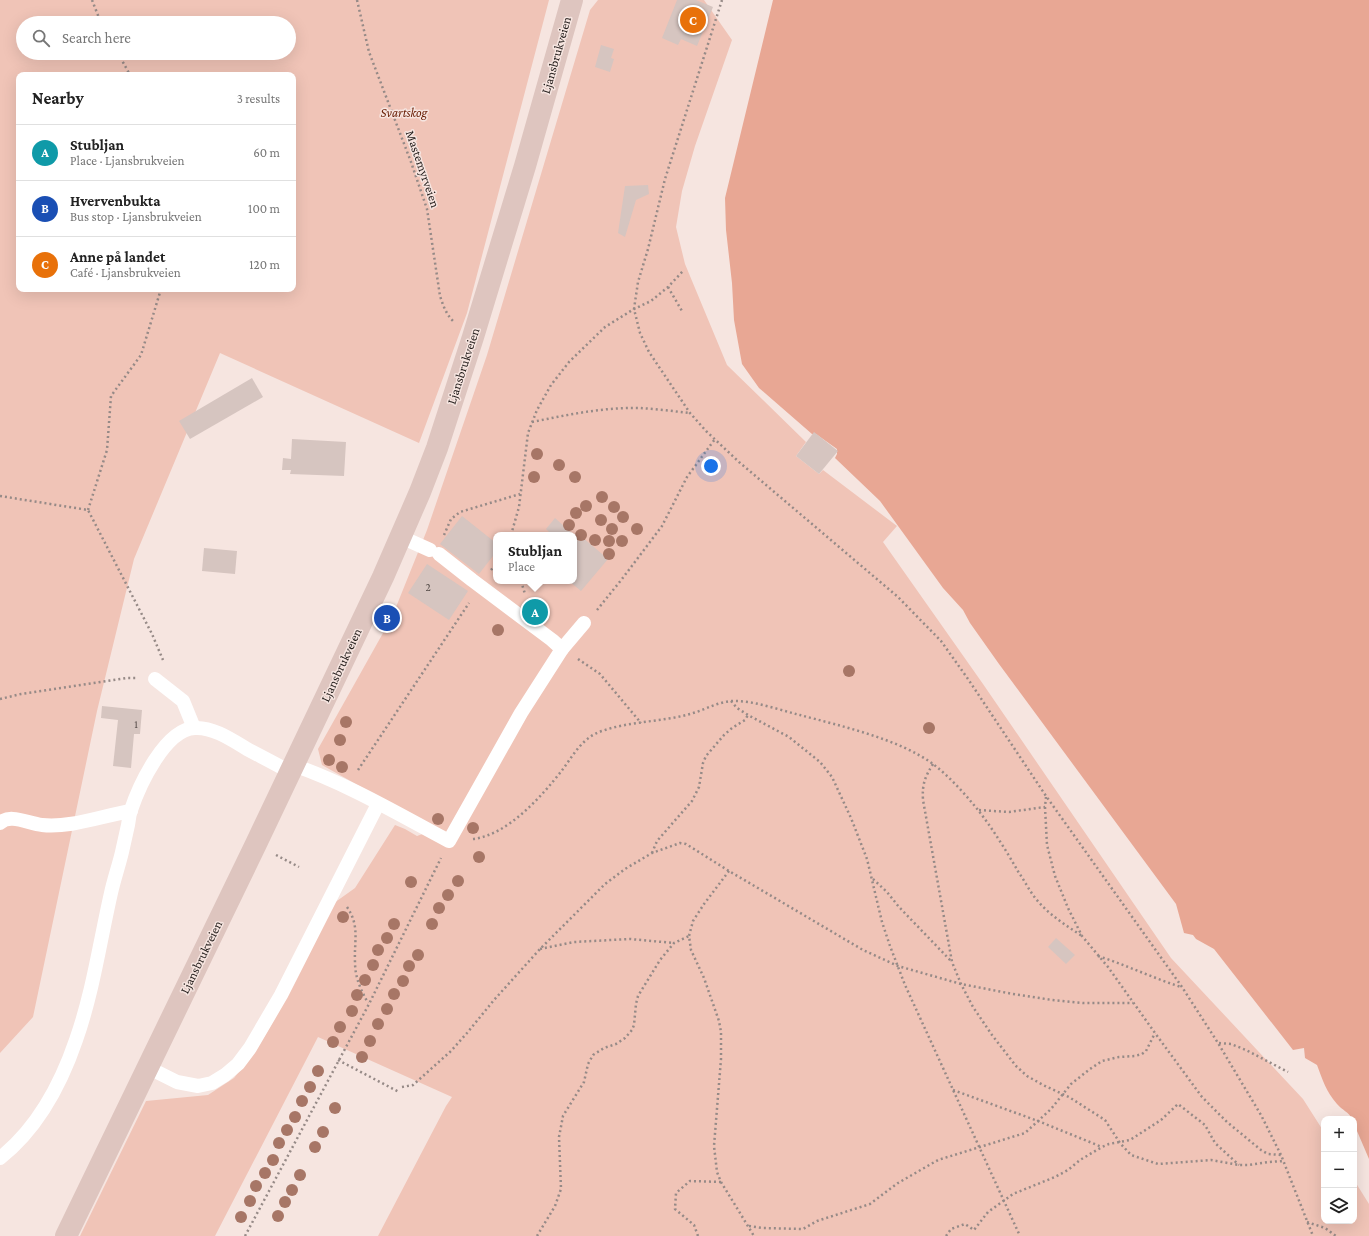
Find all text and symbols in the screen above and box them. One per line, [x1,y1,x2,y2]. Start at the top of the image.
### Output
pin: C [680,5,706,35]
street label: Ljansbrukveien [538,15,575,96]
search box [16,16,296,60]
icon: search [30,27,52,49]
text: Search here [62,30,131,46]
text: Nearby [32,89,84,108]
text: 3 results [237,91,280,106]
park label: Svartskog [381,105,429,120]
street label: Mastemyrveien [403,128,443,210]
text: Stubljan [70,137,124,153]
text: A [41,145,49,160]
text: 60 m [253,145,280,160]
text: Place · Ljansbrukveien [70,153,185,168]
text: Hvervenbukta [70,193,161,209]
text: B [41,201,49,216]
text: 100 m [248,201,280,216]
text: Bus stop · Ljansbrukveien [70,209,202,224]
text: Anne på landet [70,249,165,265]
text: C [41,257,49,272]
text: 120 m [249,257,280,272]
text: Café · Ljansbrukveien [70,265,181,280]
street label: Ljansbrukveien [444,326,483,406]
your location [701,456,721,476]
popup [493,532,577,584]
text: Stubljan [508,543,562,559]
text: Place [508,559,535,574]
house number: 2 [425,581,431,593]
pin: A [522,597,548,627]
pin: B [374,603,400,633]
street label: Ljansbrukveien [317,626,366,705]
house number: 1 [134,718,138,730]
street label: Ljansbrukveien [177,918,226,996]
map controls [1321,1116,1357,1224]
button: + [1321,1116,1357,1152]
button: − [1321,1152,1357,1188]
button: layers [1321,1188,1357,1224]

